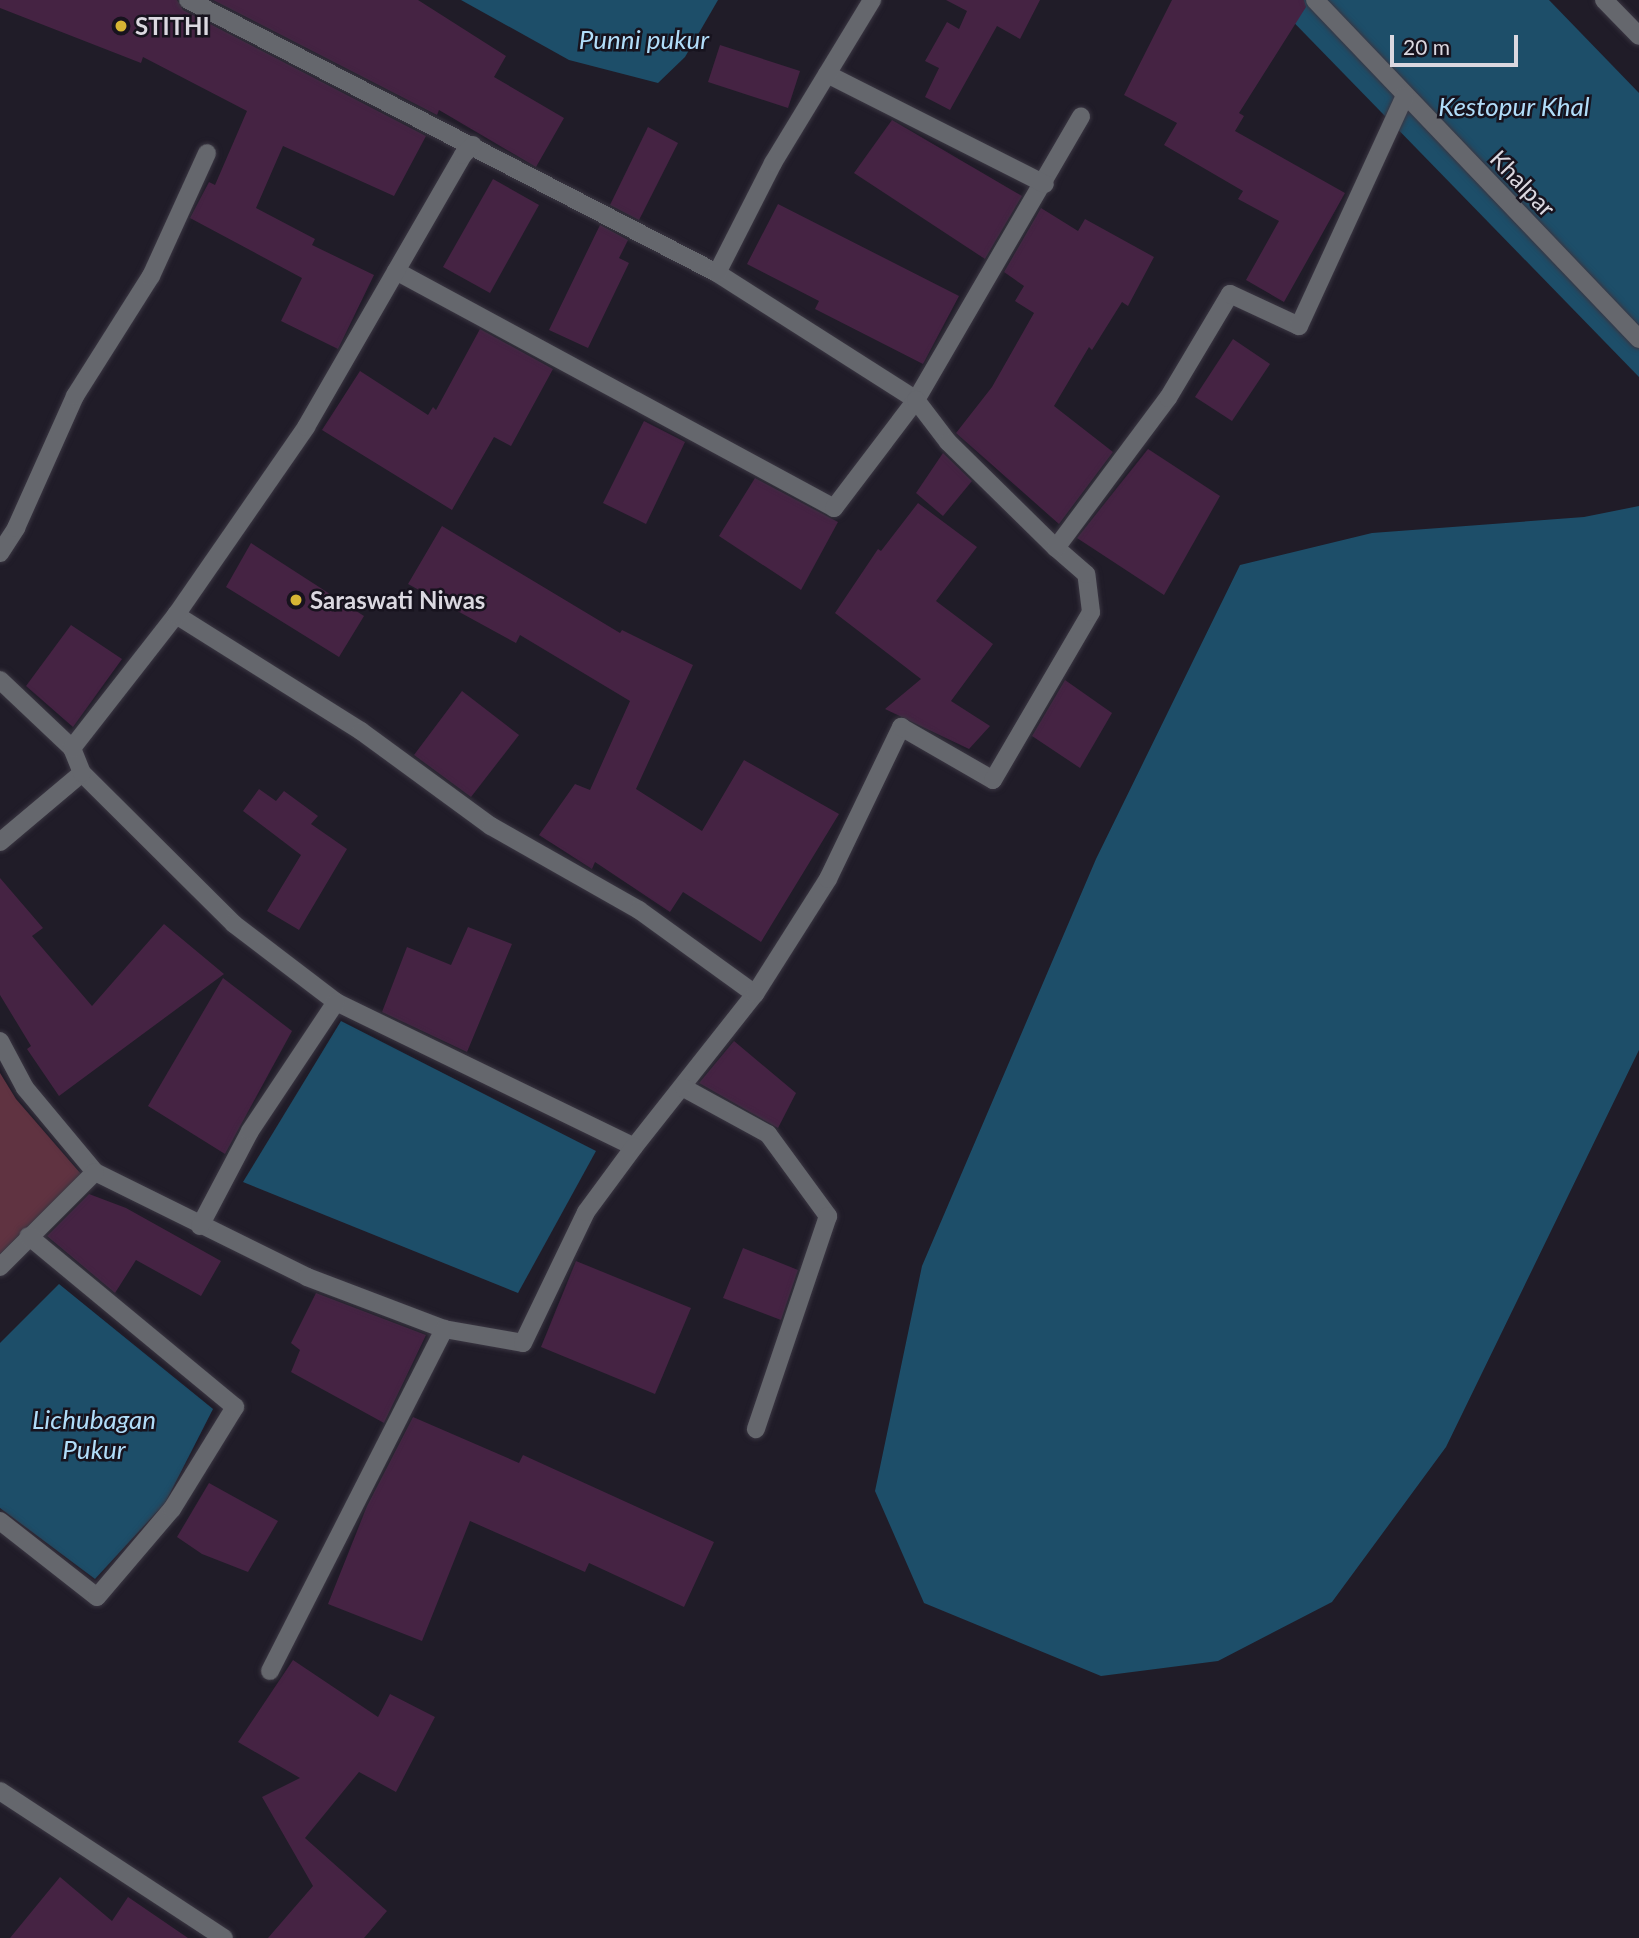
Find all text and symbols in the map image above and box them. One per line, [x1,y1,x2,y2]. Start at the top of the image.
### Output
place label: STITHI [135,12,210,40]
marker: STITHI [113,18,129,34]
scale bar [1394,21,1522,65]
water label: Punni pukur [579,24,709,56]
text: 20 m [1403,34,1450,59]
water label: Kestopur Khal [1438,91,1590,123]
street label: Khalpar [1485,144,1561,222]
place label: Saraswati Niwas [310,586,485,614]
marker: Saraswati Niwas [288,592,304,608]
water label: Lichubagan Pukur [32,1404,156,1466]

